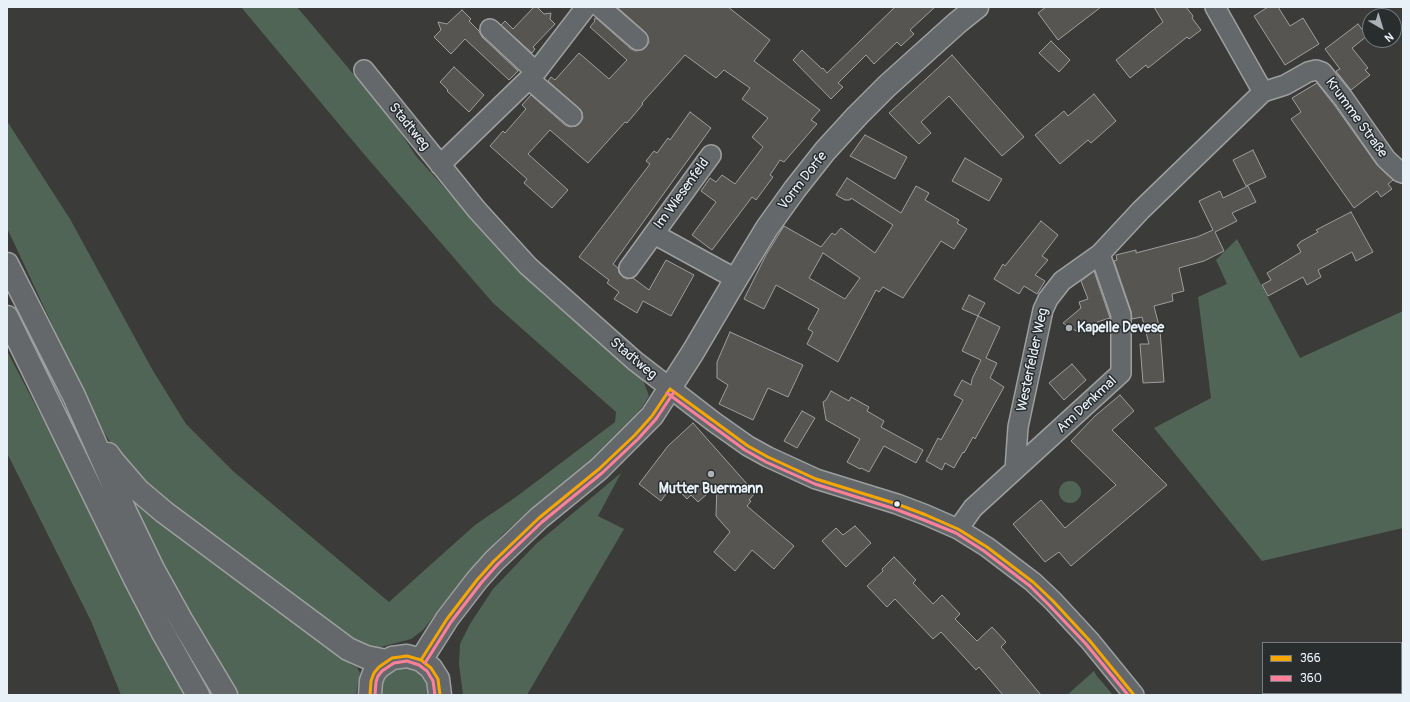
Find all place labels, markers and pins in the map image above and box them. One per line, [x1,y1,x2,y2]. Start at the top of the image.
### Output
place label: Kapelle Devese [1077,320,1164,336]
marker: Kapelle Devese [1064,323,1074,333]
marker: Mutter Buermann [706,469,716,479]
place label: Mutter Buermann [659,481,763,497]
unlabelled marker [892,499,902,509]

